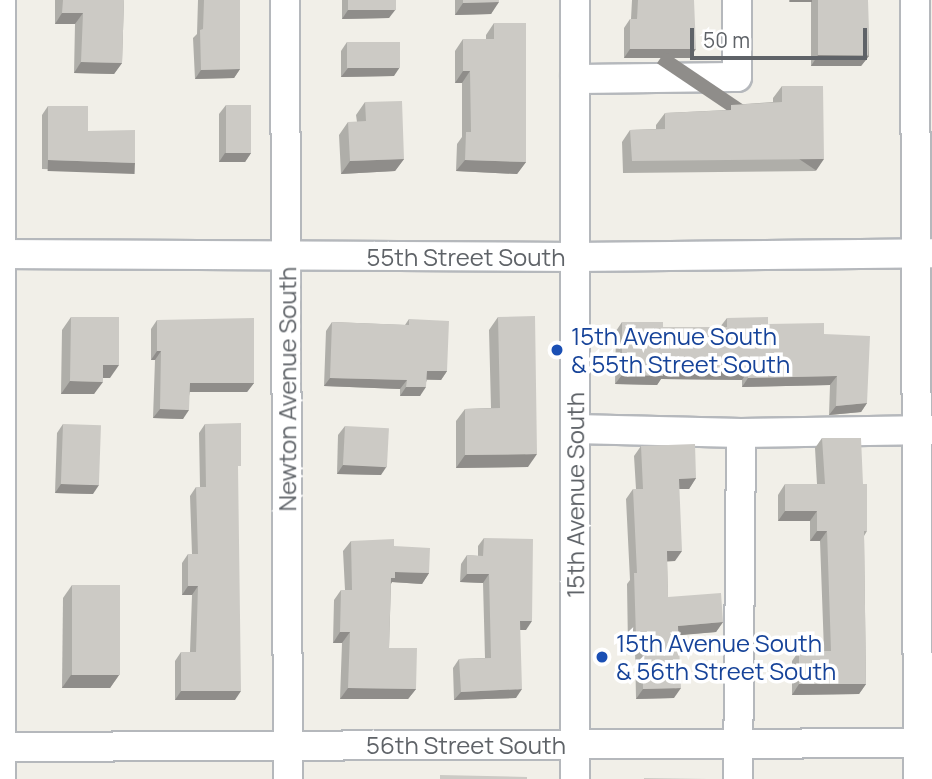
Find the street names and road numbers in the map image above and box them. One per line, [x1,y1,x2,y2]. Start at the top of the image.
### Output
street label: 55th Street South [367,243,565,271]
street label: Newton Avenue South [273,267,301,511]
street label: 15th Avenue South [561,392,589,598]
street label: 56th Street South [366,731,566,759]

